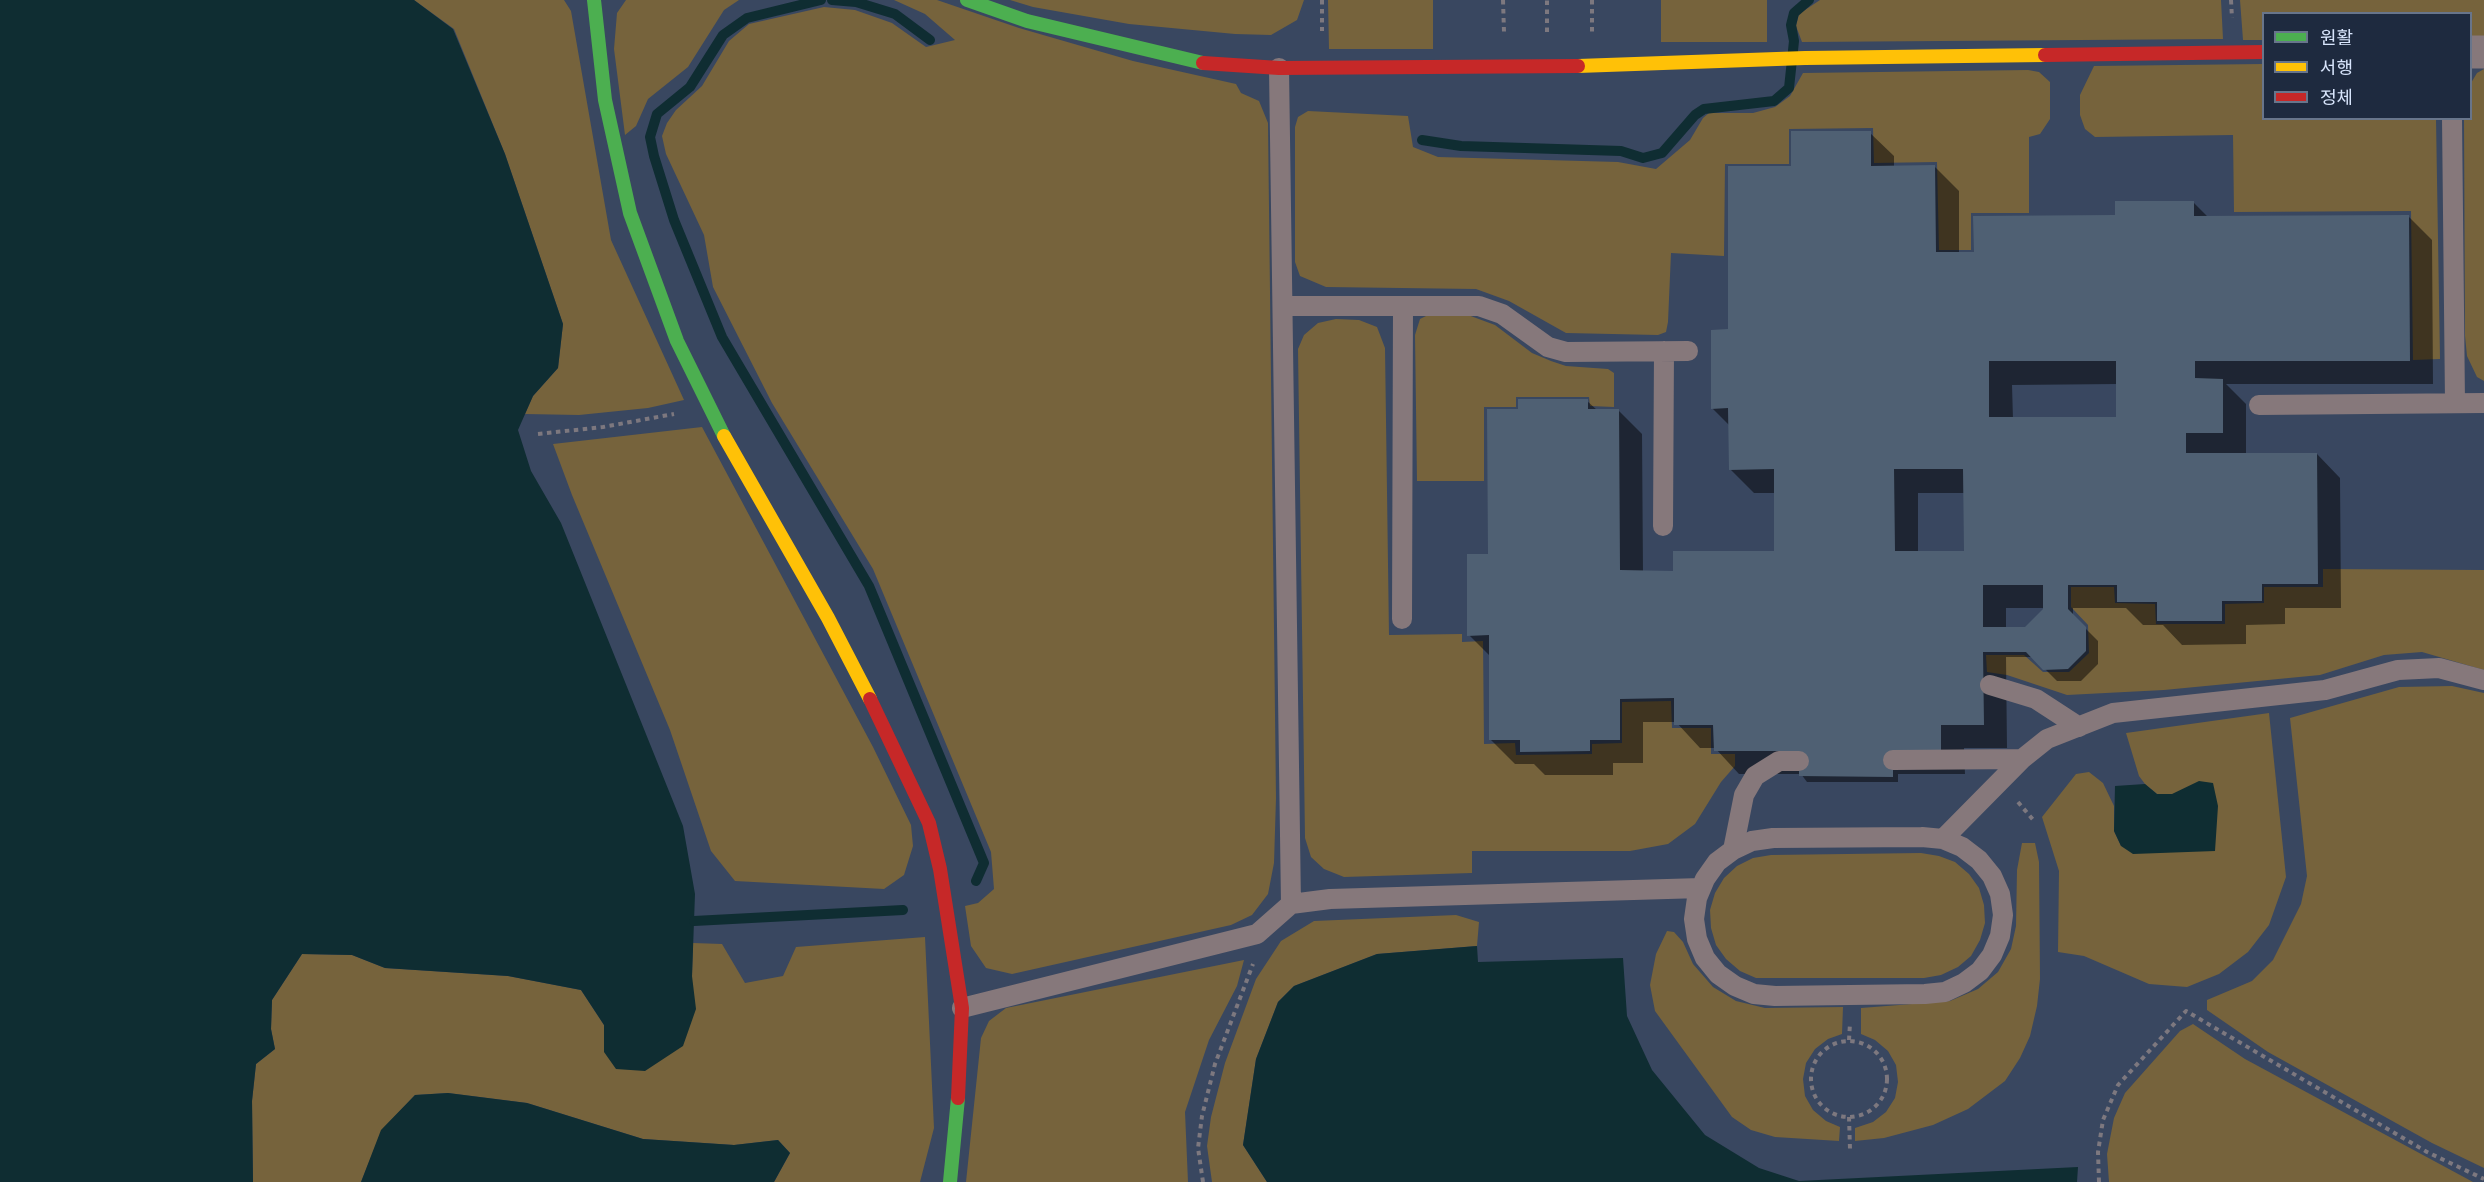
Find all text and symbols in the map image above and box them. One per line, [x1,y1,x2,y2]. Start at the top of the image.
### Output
legend [2262,12,2472,120]
text: 원활 [2320,25,2353,50]
text: 서행 [2320,55,2353,80]
text: 정체 [2320,85,2353,110]

